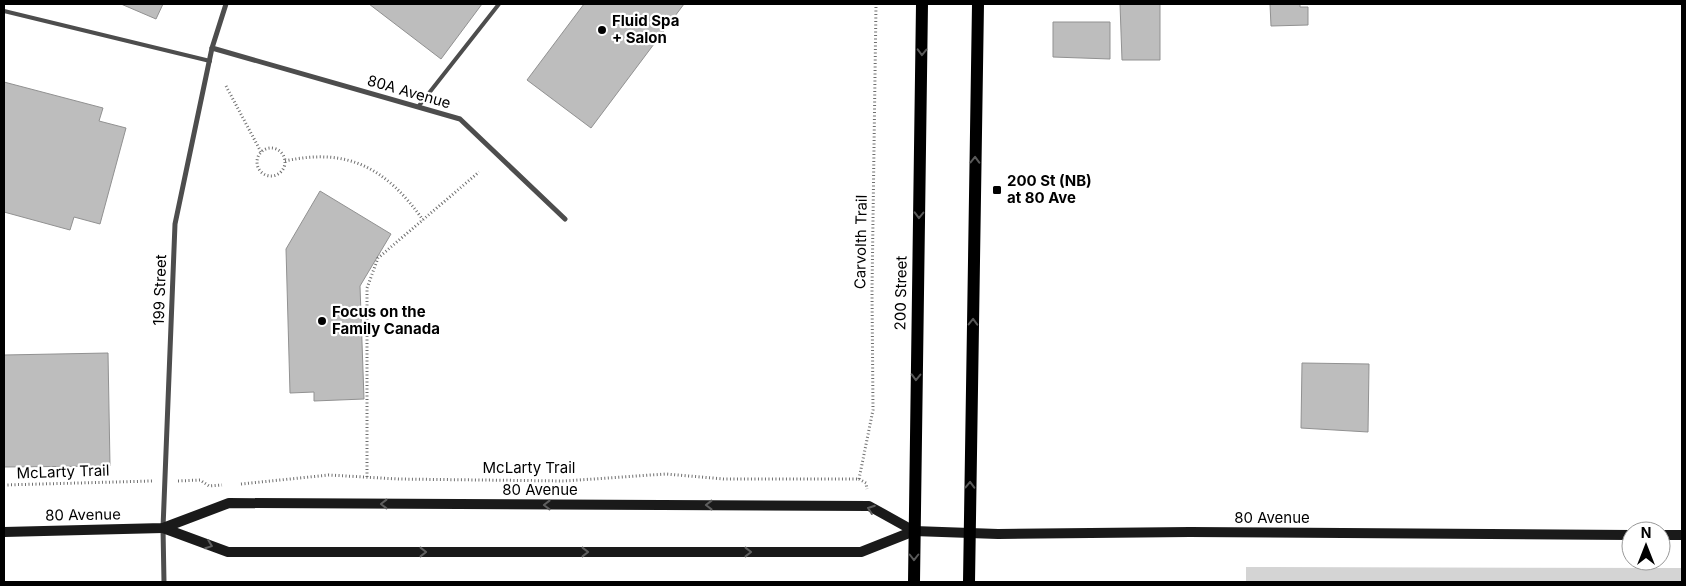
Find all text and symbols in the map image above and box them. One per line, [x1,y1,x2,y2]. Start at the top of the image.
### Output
place label: Fluid Spa + Salon [612,11,679,47]
marker: Fluid Spa + Salon [596,24,608,36]
one-way arrow [916,49,927,57]
street label: 80A Avenue [365,71,453,113]
one-way arrow [970,155,980,163]
place label: 200 St (NB) at 80 Ave [1007,171,1092,207]
marker: 200 St (NB) at 80 Ave [991,184,1003,196]
street label: Carvolth Trail [850,195,871,289]
one-way arrow [914,212,924,219]
street label: 199 Street [149,254,170,326]
street label: 200 Street [890,255,911,330]
place label: Focus on the Family Canada [332,302,440,338]
marker: Focus on the Family Canada [316,315,328,327]
one-way arrow [968,318,978,326]
one-way arrow [911,374,922,382]
street label: McLarty Trail [483,458,575,477]
street label: McLarty Trail [16,460,110,483]
street label: 80 Avenue [502,480,578,499]
one-way arrow [965,480,975,488]
one-way arrow [380,499,388,509]
one-way arrow [542,500,550,510]
one-way arrow [705,500,712,510]
street label: 80 Avenue [45,504,121,525]
one-way arrow [867,505,876,515]
street label: 80 Avenue [1234,508,1310,527]
north arrow [1621,521,1671,571]
text: N [1641,524,1651,541]
one-way arrow [204,539,213,549]
one-way arrow [419,547,427,557]
one-way arrow [582,547,589,557]
one-way arrow [744,547,752,557]
one-way arrow [909,554,919,561]

